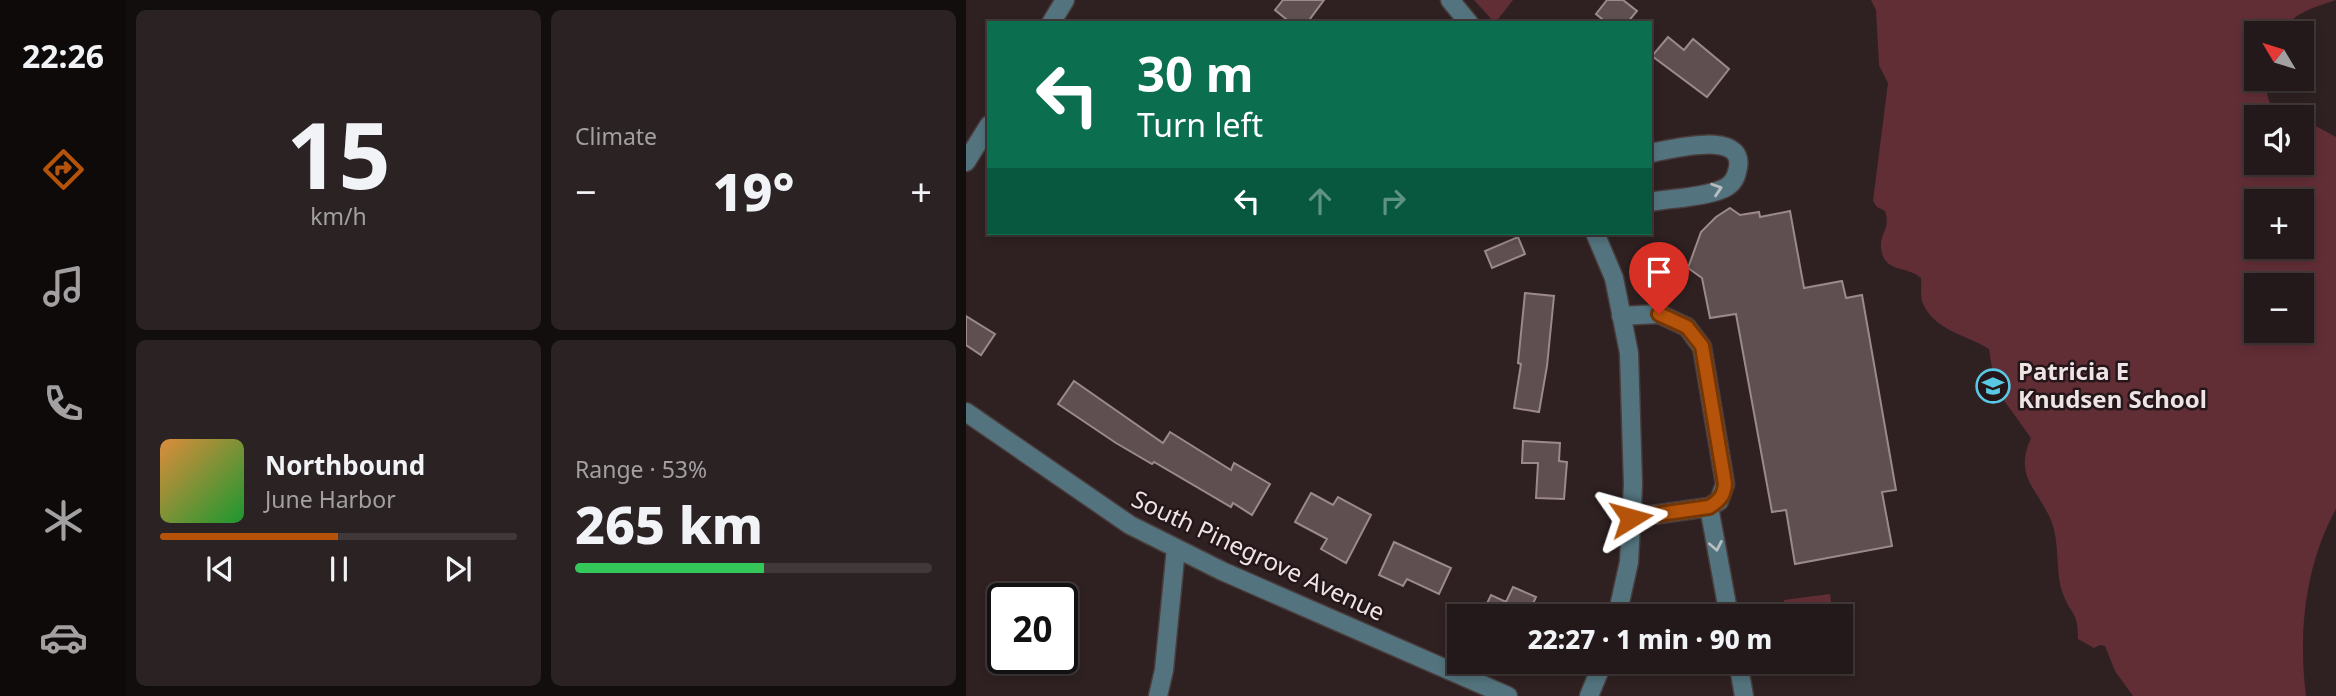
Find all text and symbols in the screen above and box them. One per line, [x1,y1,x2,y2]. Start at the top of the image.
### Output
north arrow [2244,21,2314,91]
map controls [2244,21,2314,343]
text: 22:26 [22,34,104,77]
text: 30 m [1137,40,1254,106]
icon: left [1022,49,1113,140]
text: 15 [286,92,391,216]
text: Turn left [1137,103,1263,146]
button: sound [2244,105,2314,175]
text: Climate [575,120,657,152]
icon: directions [39,145,88,194]
text: 19° [712,155,795,226]
text: − [575,165,597,217]
text: + [910,165,932,217]
icon: left [1228,182,1266,220]
icon: ahead [1301,182,1339,220]
icon: right [1374,182,1412,220]
one-way arrow [1711,183,1723,198]
button: + [2244,189,2314,259]
text: km/h [310,200,367,232]
pin [1629,242,1689,314]
icon: arrive [1640,253,1678,291]
icon: music [39,262,88,311]
button: − [2244,273,2314,343]
place label: Patricia E Knudsen School [2018,354,2207,415]
school or university icon: Patricia E Knudsen School [1974,367,2012,405]
icon: phone [39,379,88,428]
text: Northbound [265,447,425,483]
text: Range · 53% [575,453,707,485]
street label: South Pinegrove Avenue [1127,481,1391,628]
position arrow [1594,481,1668,555]
text: June Harbor [265,483,396,515]
text: 265 km [575,488,763,559]
icon: climate [39,496,88,545]
one-way arrow [1708,540,1723,552]
icon: previous [201,550,239,588]
icon: pause [320,550,358,588]
icon: next [439,550,477,588]
speed limit sign: 20 [987,583,1078,674]
icon: car [39,613,88,662]
text: 22:27 · 1 min · 90 m [1528,621,1772,657]

